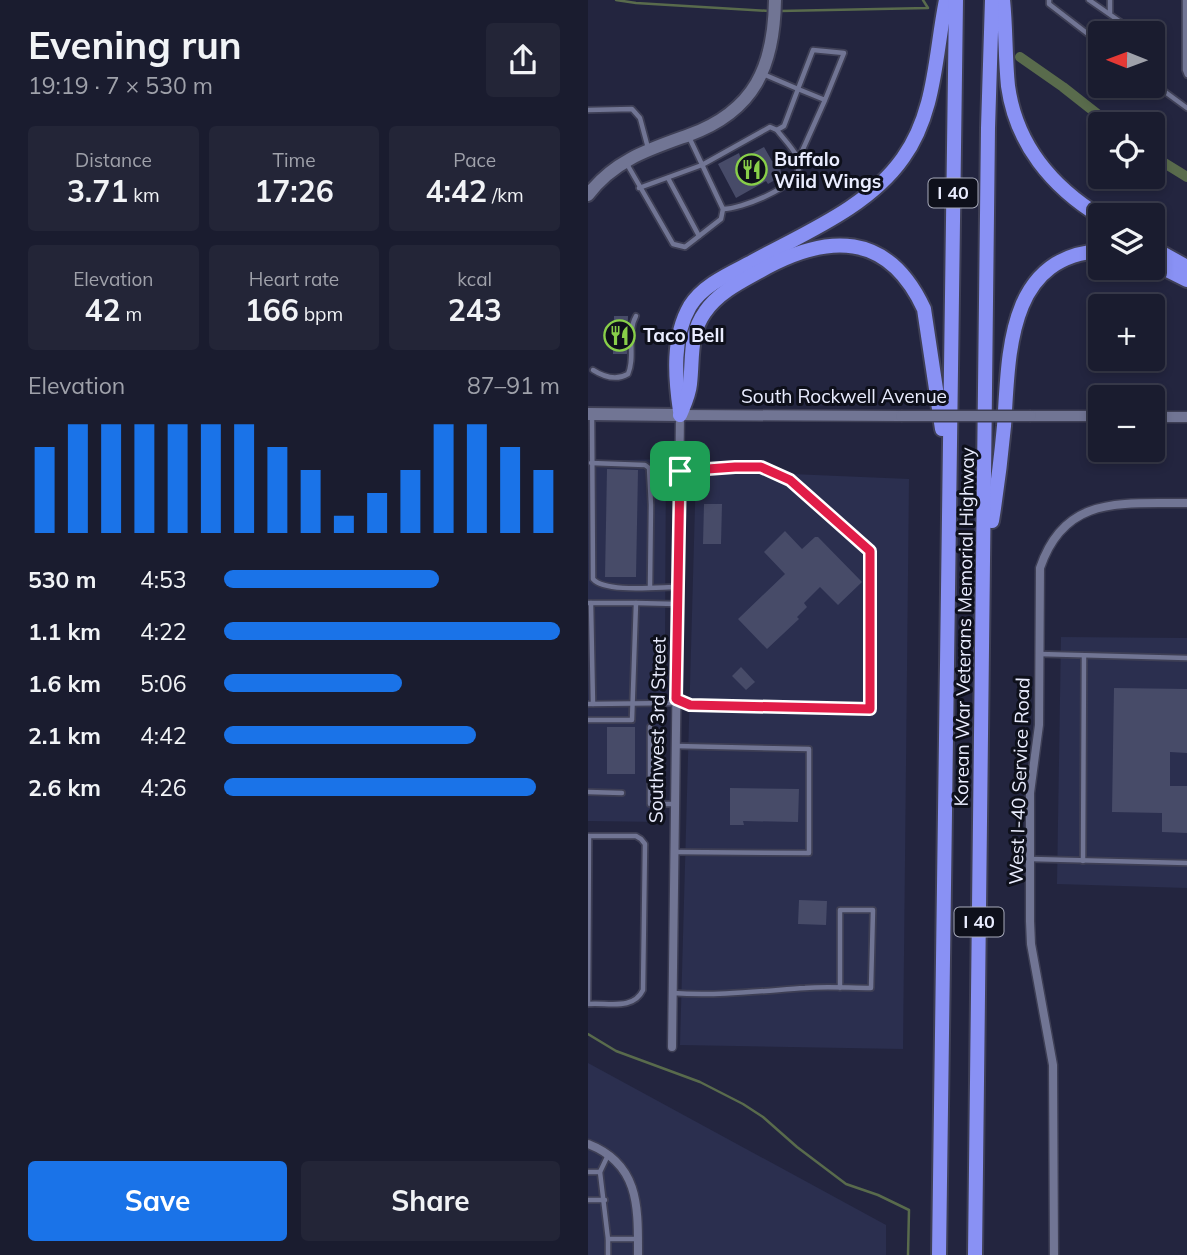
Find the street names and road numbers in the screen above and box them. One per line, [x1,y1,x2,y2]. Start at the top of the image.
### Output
road number: I 40 [928,178,978,208]
street label: South Rockwell Avenue [741,384,947,408]
street label: Korean War Veterans Memorial Highway [949,447,979,807]
street label: Southwest 3rd Street [643,636,671,823]
street label: West I-40 Service Road [1003,677,1035,885]
road number: I 40 [954,908,1004,937]

